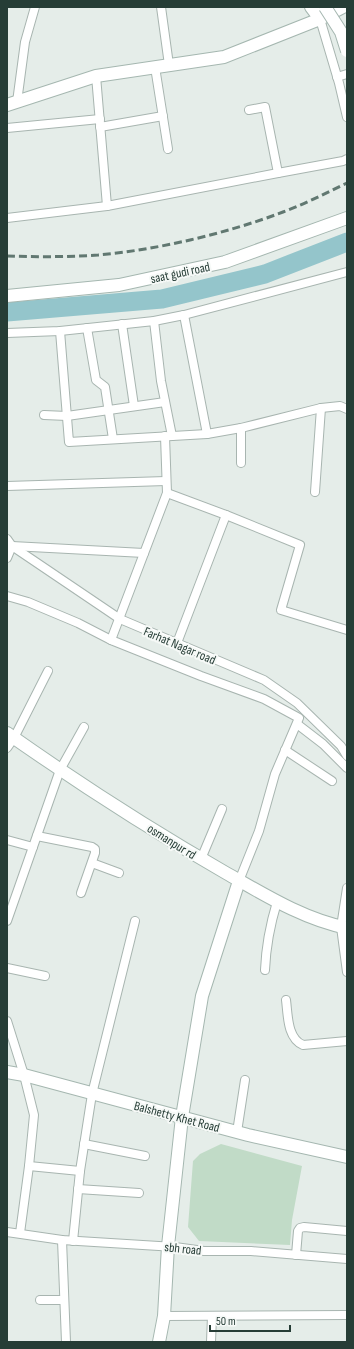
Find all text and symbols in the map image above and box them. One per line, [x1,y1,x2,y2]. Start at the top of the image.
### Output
street label: saat gudi road [149,259,211,287]
street label: Farhat Nagar road [141,624,218,668]
street label: osmanpur rd [144,821,199,863]
street label: Balshetty Khet Road [132,1098,221,1136]
street label: sbh road [164,1239,202,1259]
scale bar [210,1307,290,1333]
text: 50 m [216,1314,236,1329]

